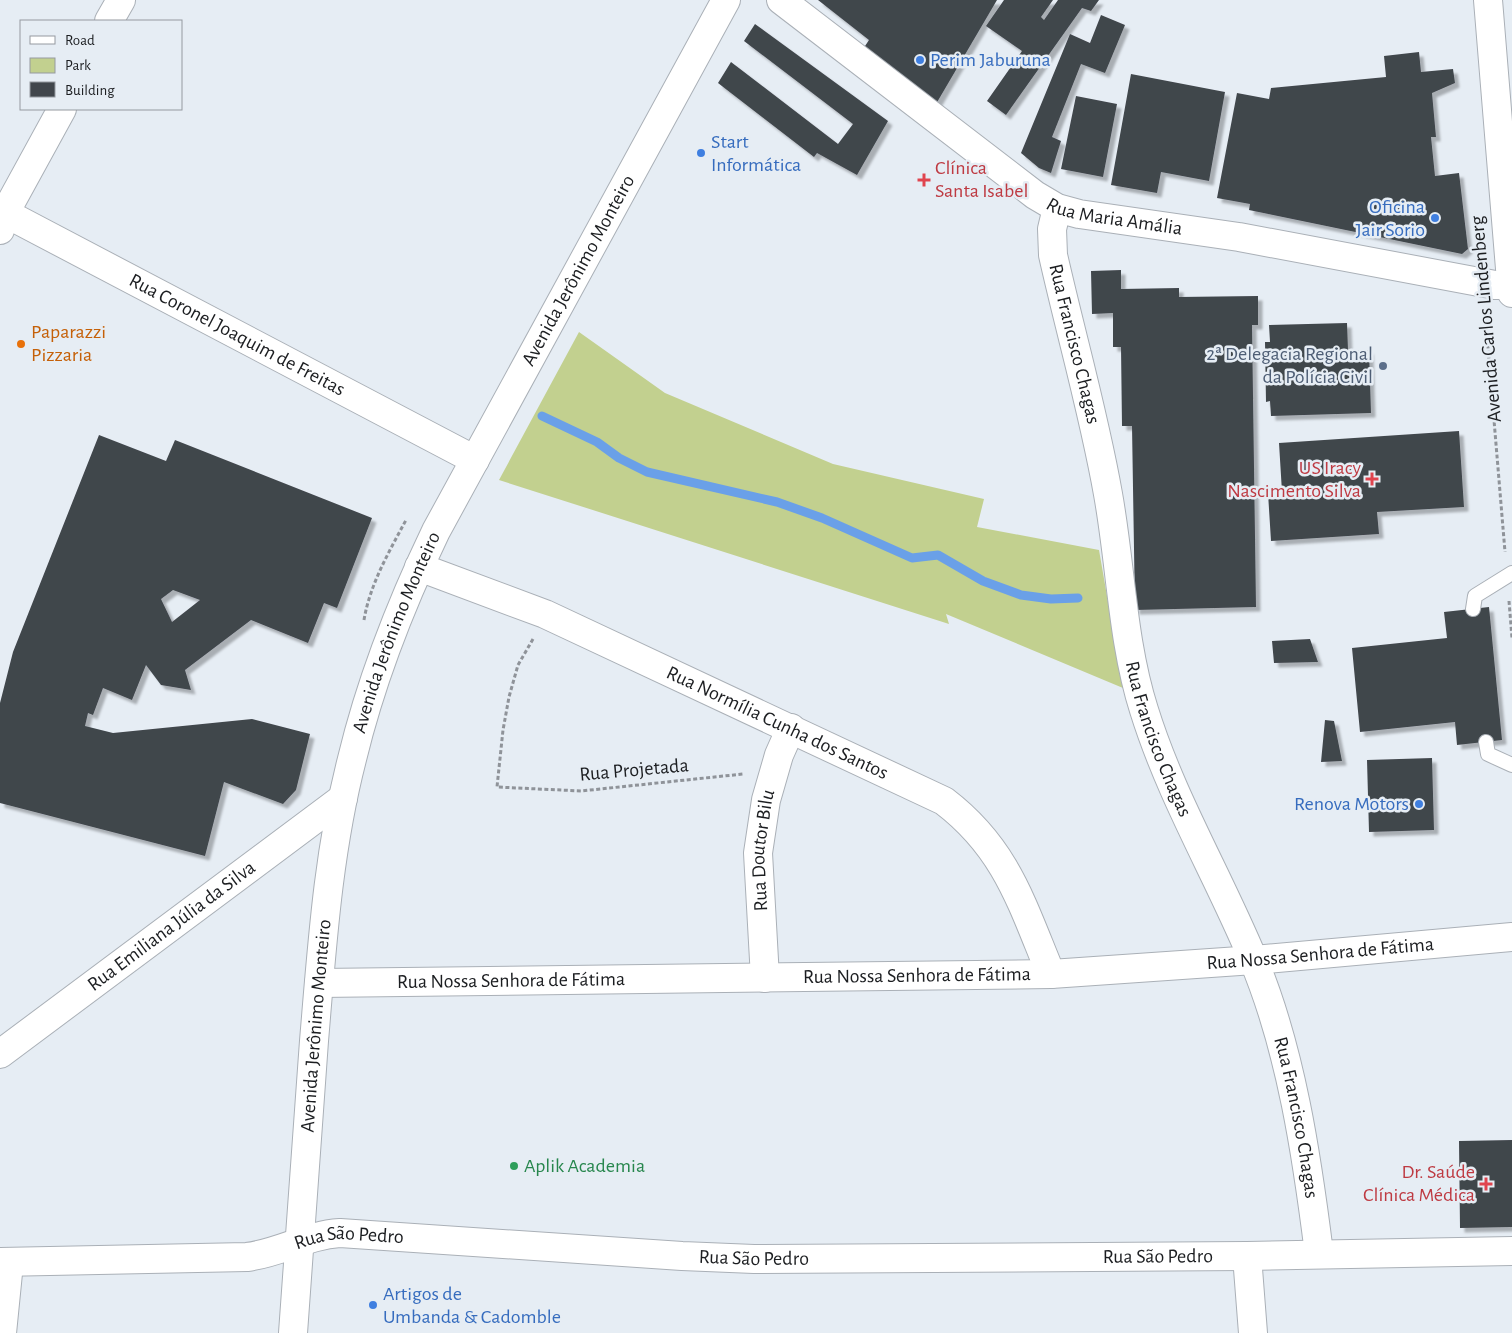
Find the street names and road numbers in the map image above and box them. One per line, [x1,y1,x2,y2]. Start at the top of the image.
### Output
street label: Avenida Jerônimo Monteiro [518,172,638,369]
street label: Rua Maria Amália [1043,194,1184,239]
street label: Avenida Carlos Lindenberg [1467,215,1505,423]
street label: Rua Francisco Chagas [1045,262,1103,426]
street label: Rua Coronel Joaquim de Freitas [126,270,348,400]
street label: Avenida Jerônimo Monteiro [349,529,444,735]
street label: Rua Francisco Chagas [1122,659,1195,820]
street label: Rua Normília Cunha dos Santos [663,662,891,783]
street label: Rua Projetada [579,755,689,785]
street label: Rua Doutor Bilu [748,787,779,912]
street label: Rua Emiliana Júlia da Silva [84,857,259,995]
street label: Avenida Jerônimo Monteiro [297,918,335,1133]
street label: Rua Nossa Senhora de Fátima [1206,934,1435,973]
street label: Rua Nossa Senhora de Fátima [803,964,1031,987]
street label: Rua Nossa Senhora de Fátima [397,969,625,992]
street label: Rua Francisco Chagas [1270,1035,1322,1200]
street label: Rua São Pedro [292,1223,404,1253]
street label: Rua São Pedro [1103,1246,1213,1267]
street label: Rua São Pedro [698,1247,809,1269]

